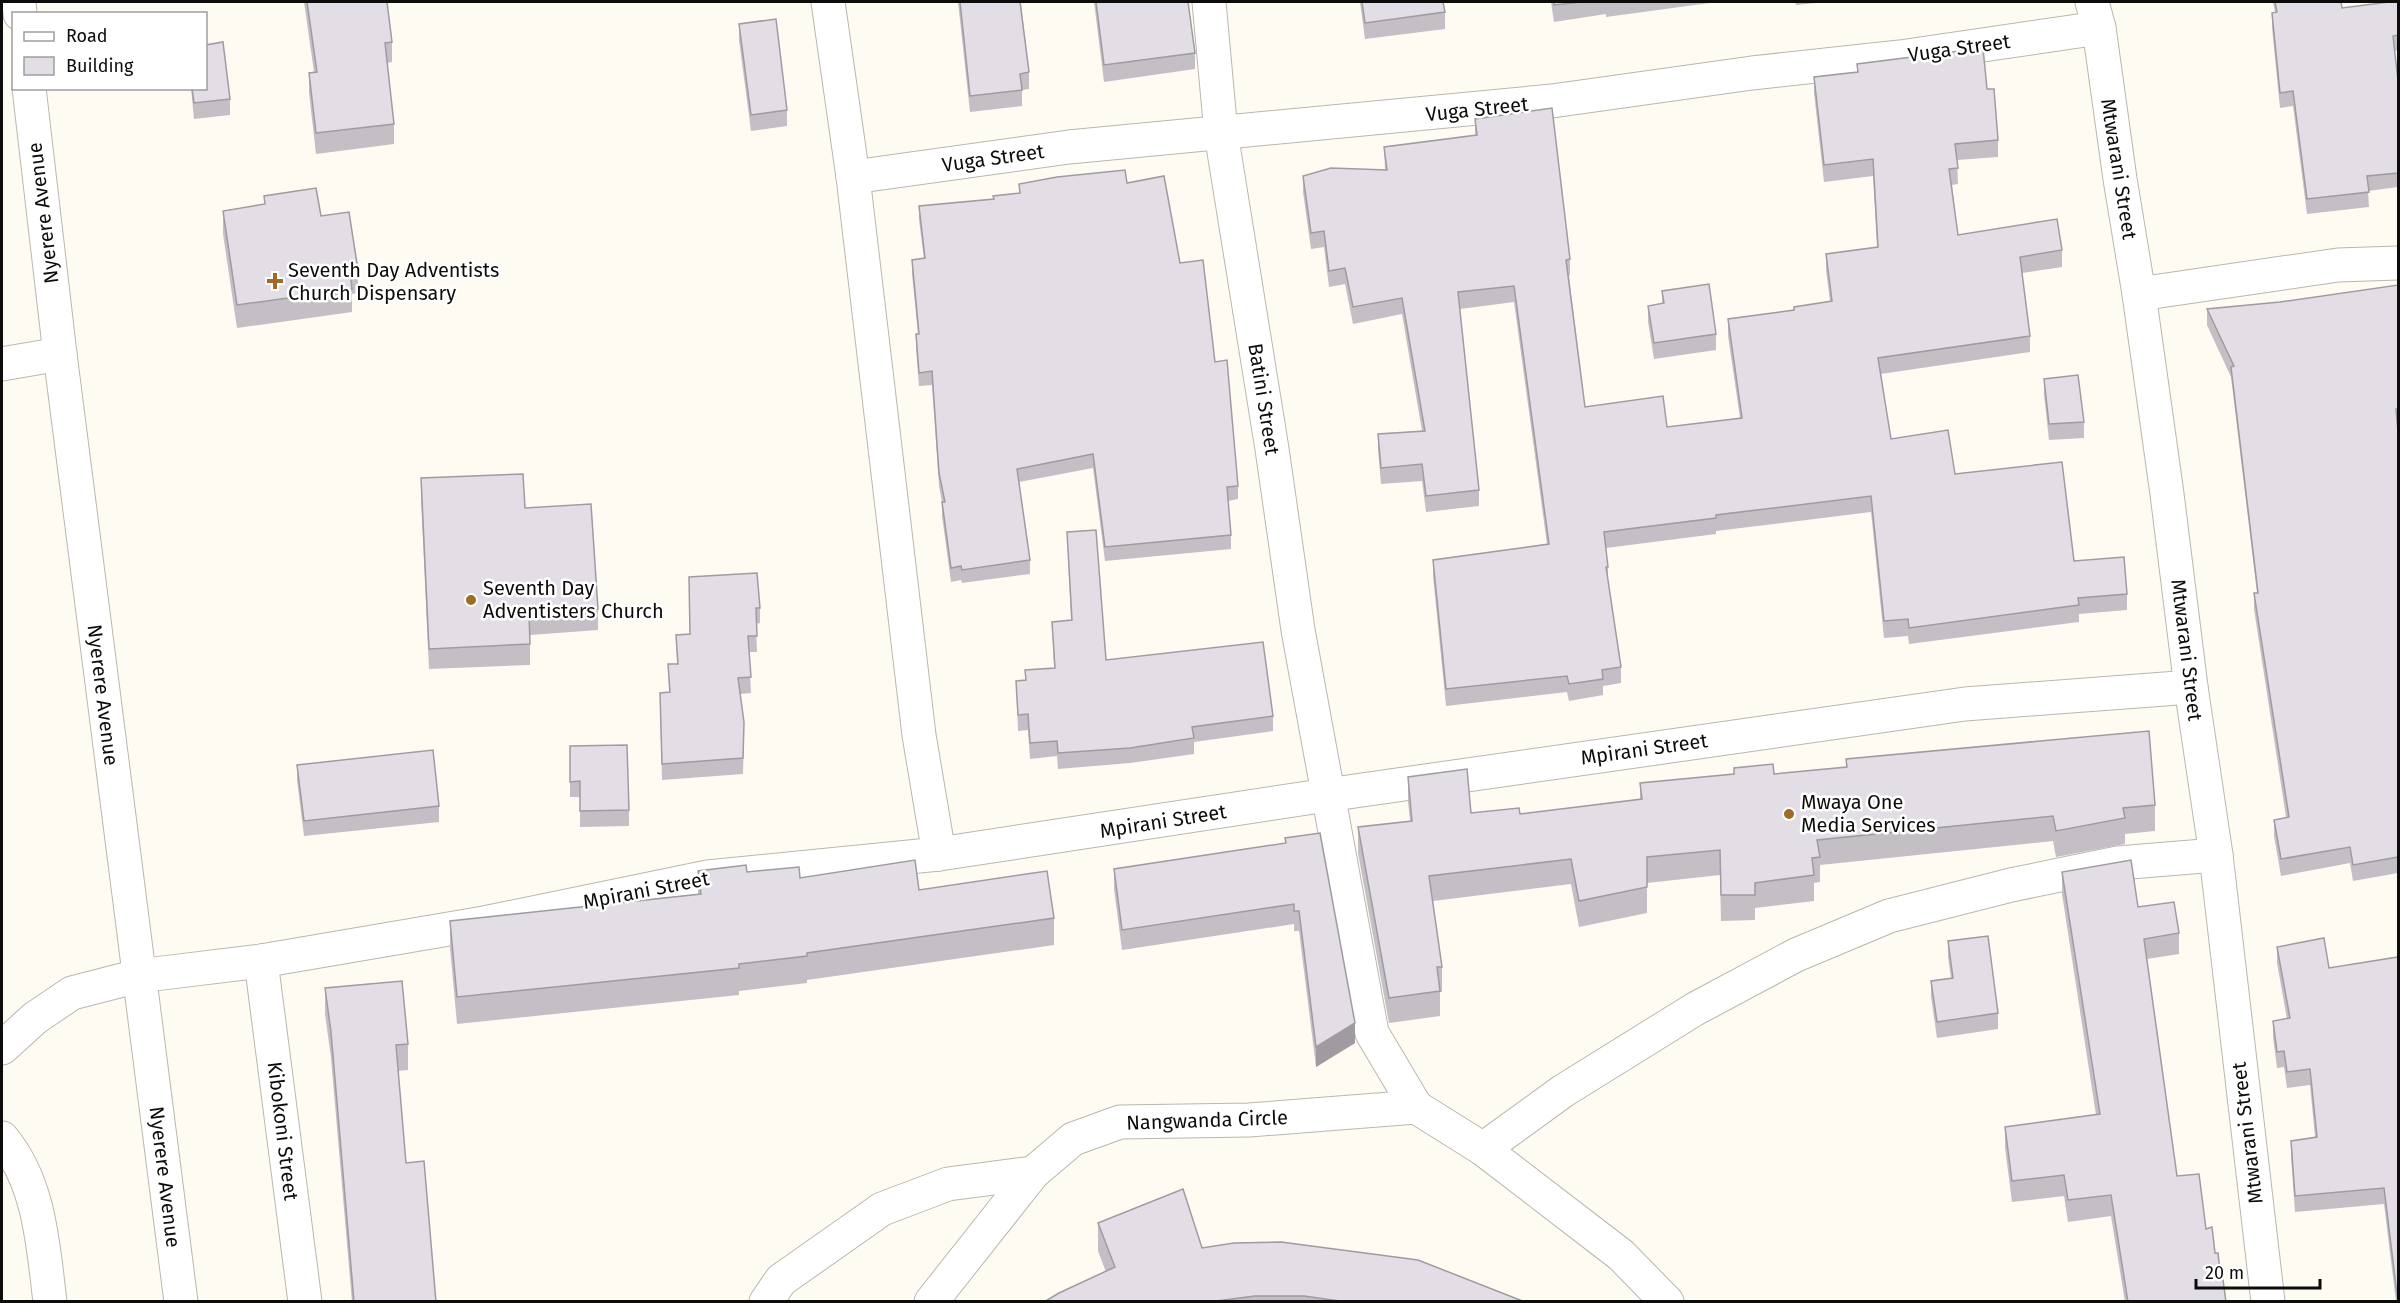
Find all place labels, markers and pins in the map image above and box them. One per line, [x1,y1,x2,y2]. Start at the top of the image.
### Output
place label: Seventh Day Adventists Church Dispensary [288,258,499,305]
marker: Seventh Day Adventists Church Dispensary [266,272,284,290]
place label: Seventh Day Adventisters Church [483,576,664,623]
marker: Seventh Day Adventisters Church [464,593,478,607]
place label: Mwaya One Media Services [1801,790,1936,837]
marker: Mwaya One Media Services [1782,807,1796,821]

